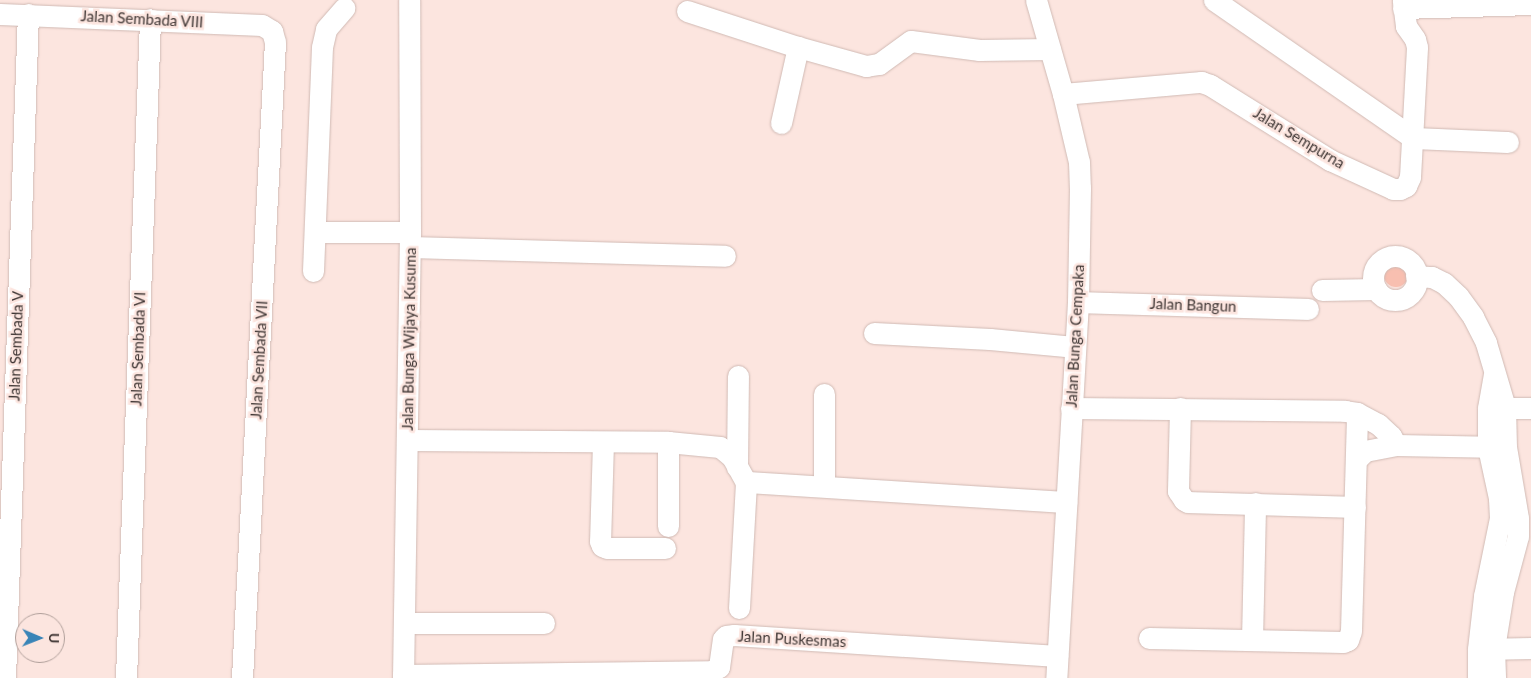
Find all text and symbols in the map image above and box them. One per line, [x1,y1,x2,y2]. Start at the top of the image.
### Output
street label: Jalan Sembada VIII [80,7,204,31]
street label: Jalan Sempurna [1250,104,1348,172]
street label: Jalan Bunga Wijaya Kusuma [398,247,420,431]
street label: Jalan Bunga Cempaka [1062,264,1088,408]
street label: Jalan Sembada V [5,290,27,402]
street label: Jalan Sembada VI [127,291,149,407]
street label: Jalan Bangun [1149,294,1237,316]
street label: Jalan Sembada VII [247,300,271,420]
north arrow [15,613,65,663]
street label: Jalan Puskesmas [737,627,847,651]
text: U [46,633,63,644]

